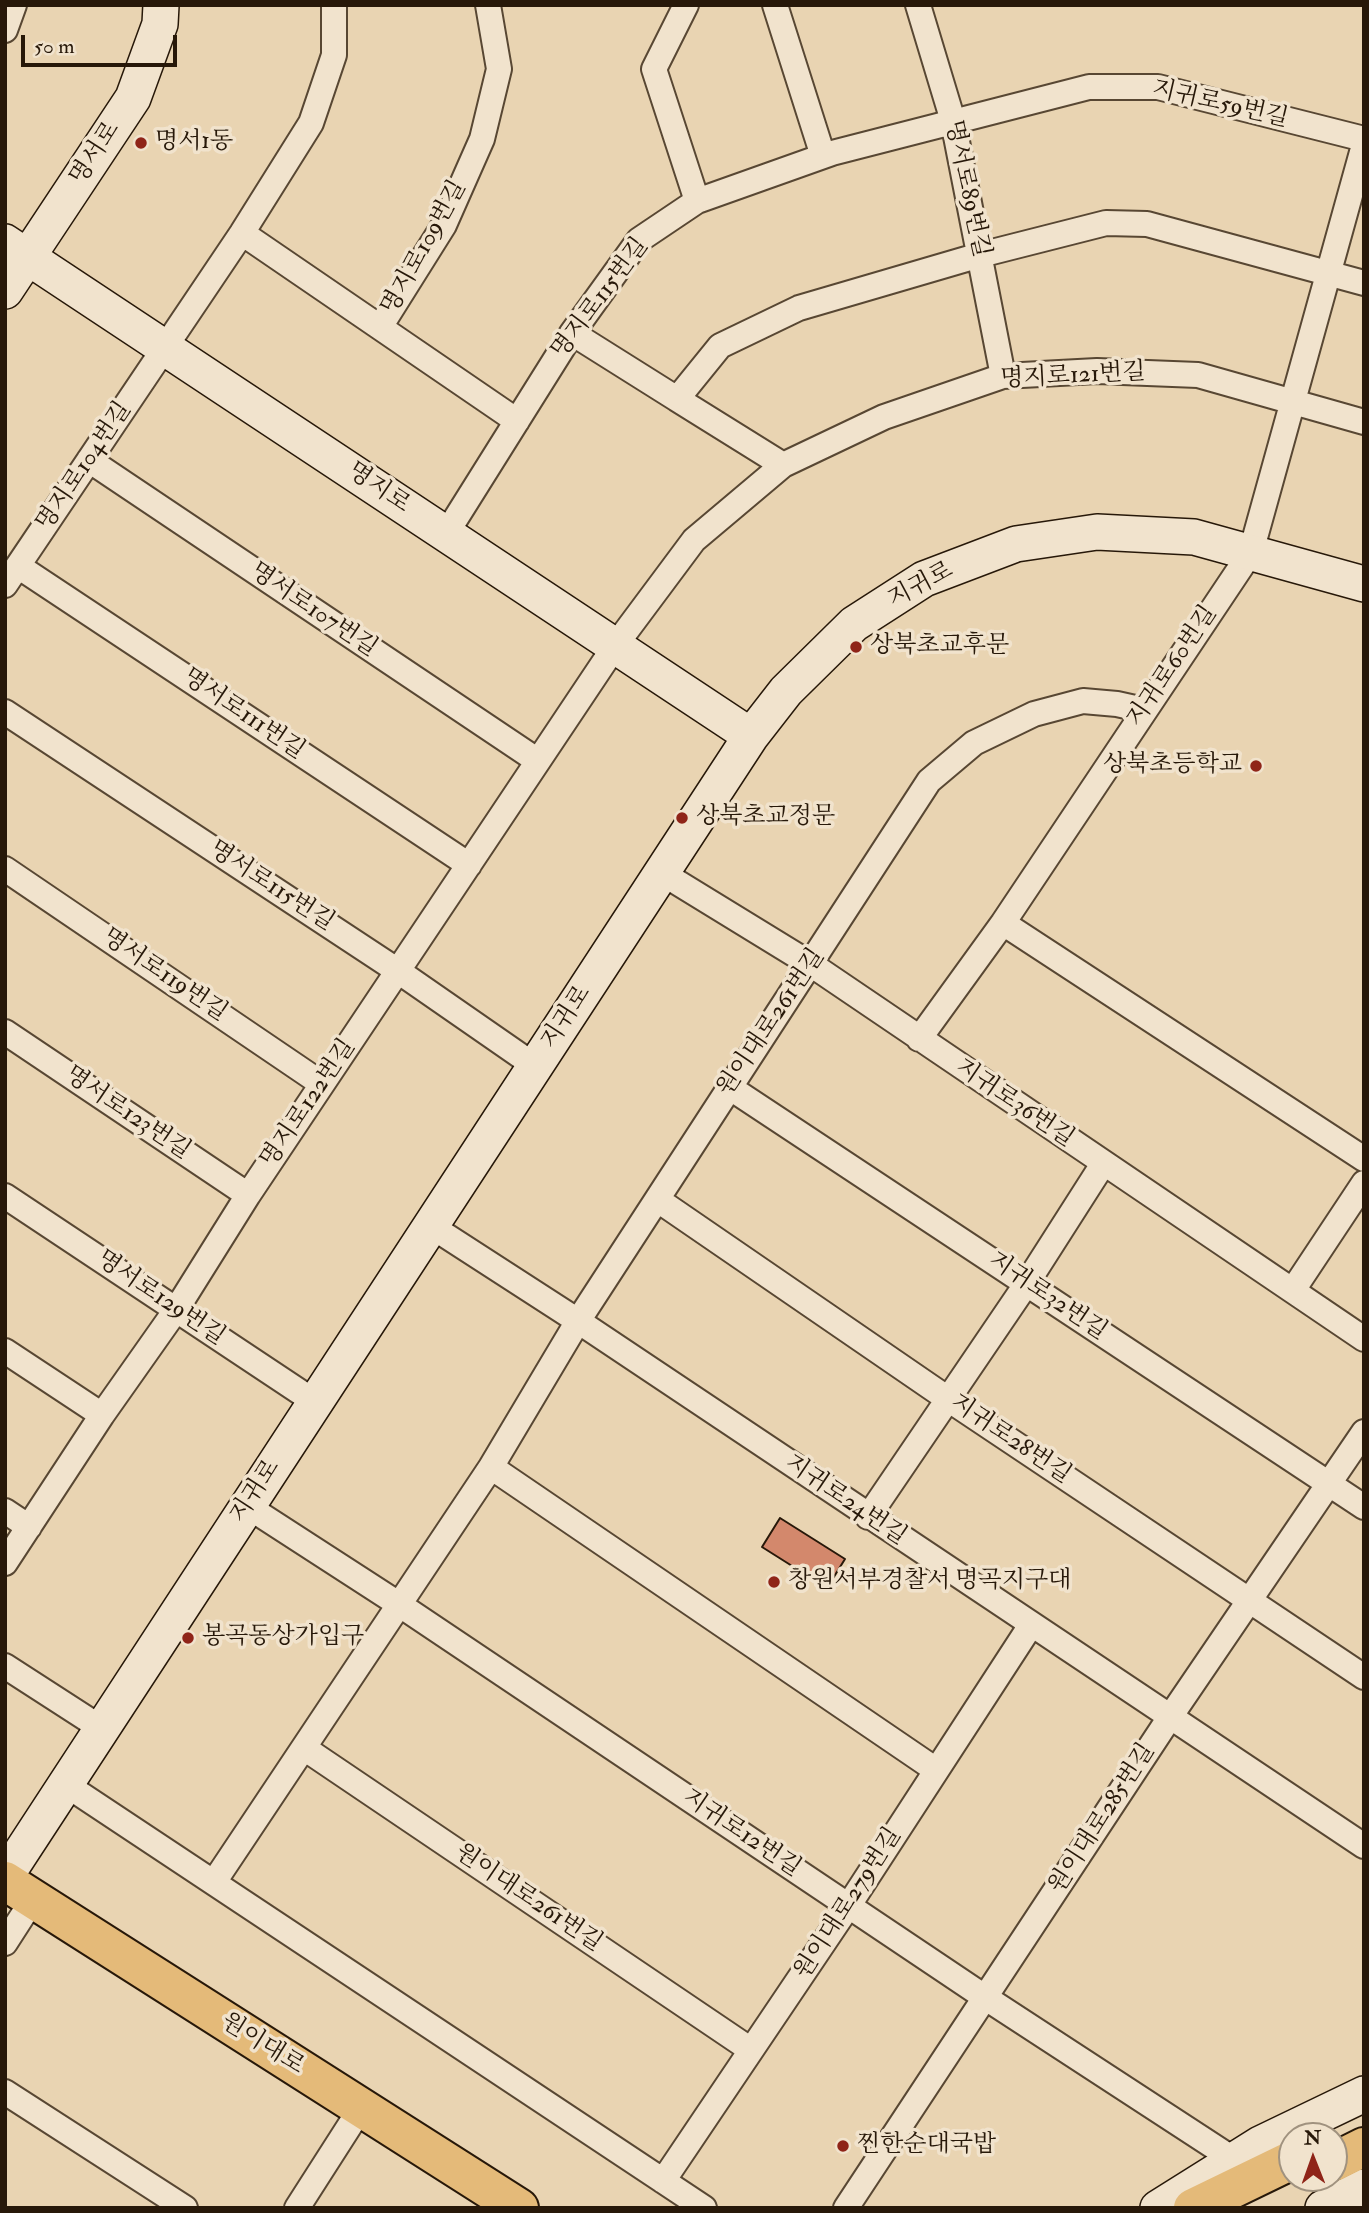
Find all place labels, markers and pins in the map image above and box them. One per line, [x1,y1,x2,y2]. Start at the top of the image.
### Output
place label: 명서1동 [155,129,233,157]
marker: 명서1동 [133,135,149,151]
place label: 상북초교후문 [870,633,1009,661]
marker: 상북초교후문 [848,639,864,655]
place label: 상북초등학교 [1103,752,1242,780]
marker: 상북초등학교 [1248,758,1264,774]
place label: 상북초교정문 [696,804,835,832]
marker: 상북초교정문 [674,810,690,826]
place label: 창원서부경찰서 명곡지구대 [788,1568,1071,1596]
marker: 창원서부경찰서 명곡지구대 [766,1574,782,1590]
place label: 봉곡동상가입구 [202,1624,364,1652]
marker: 봉곡동상가입구 [180,1630,196,1646]
place label: 찐한순대국밥 [857,2132,996,2160]
marker: 찐한순대국밥 [835,2138,851,2154]

